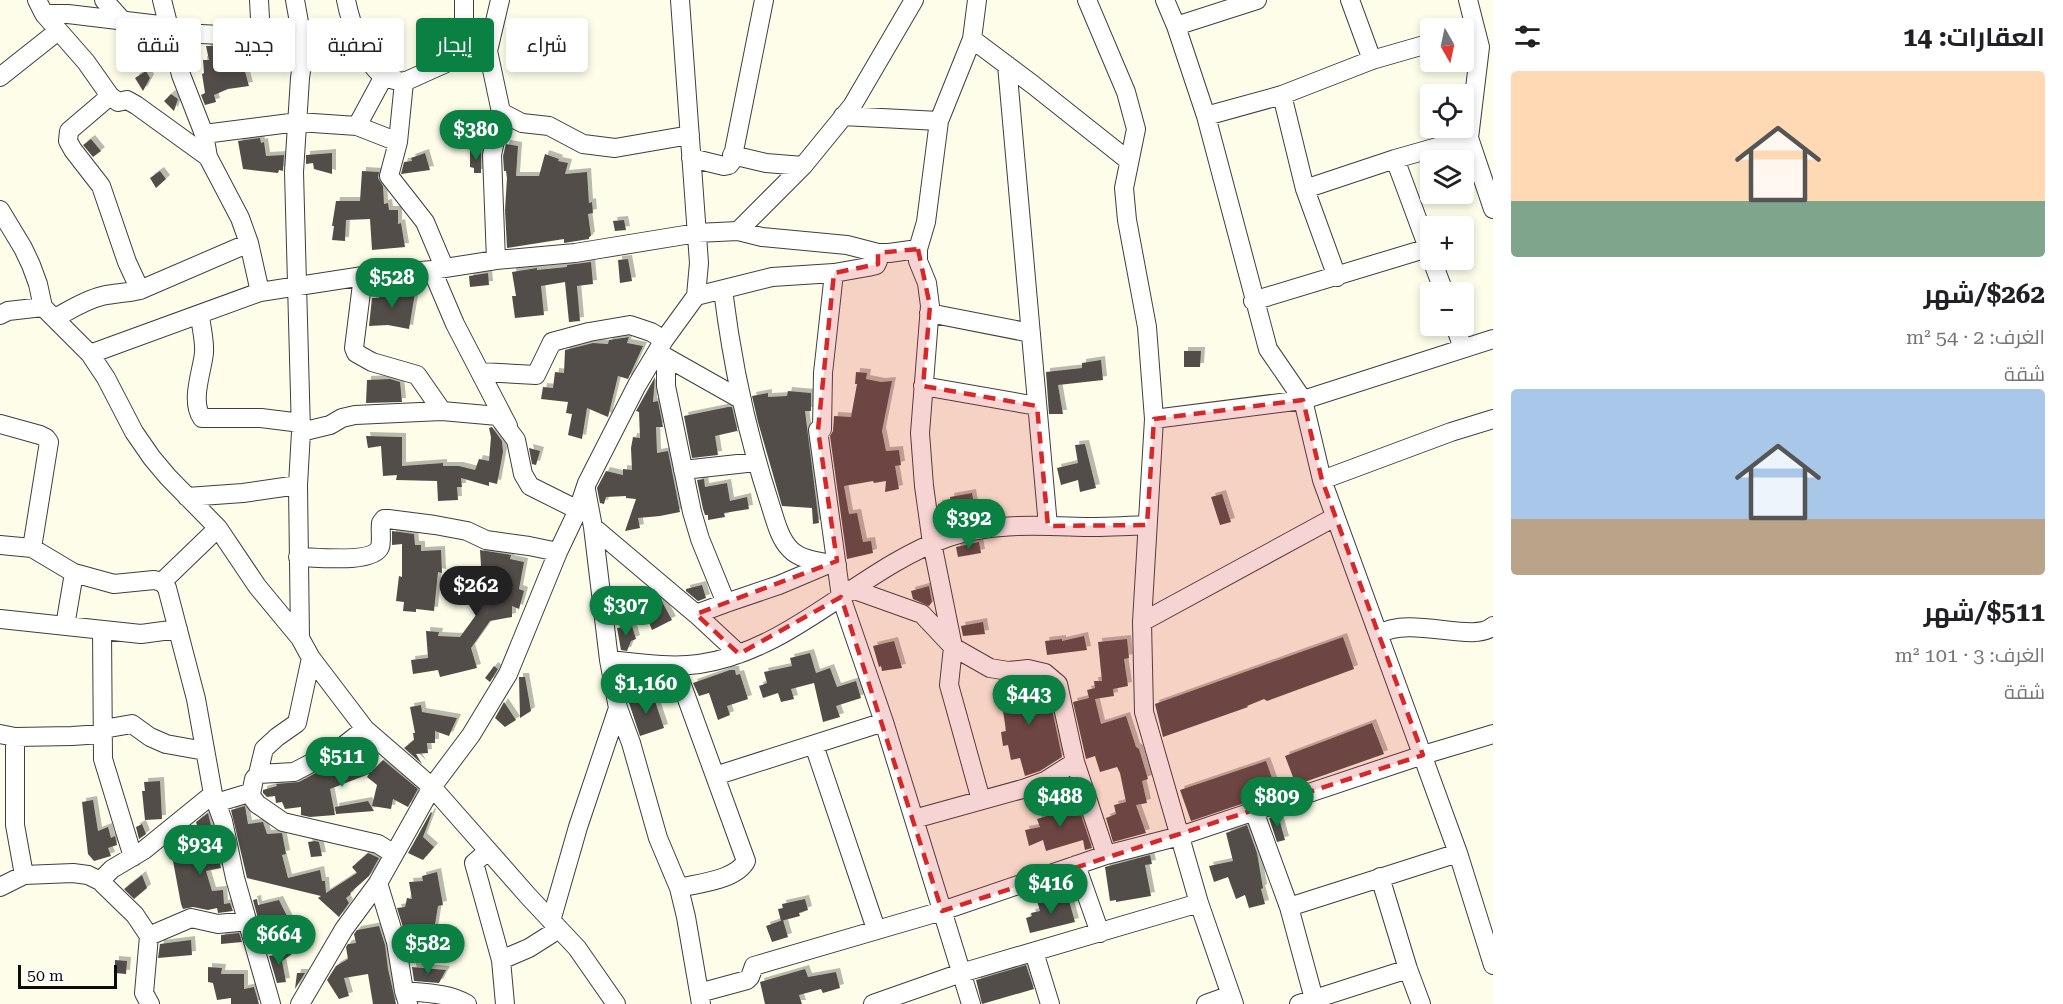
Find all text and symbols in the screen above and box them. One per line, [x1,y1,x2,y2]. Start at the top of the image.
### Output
chip: شقة [116,18,201,72]
chip: جديد [213,18,295,72]
chip: تصفية [307,18,404,72]
chip: إيجار [416,18,494,72]
chip: شراء [506,18,588,72]
north arrow [1420,18,1474,72]
map controls [1420,18,1474,336]
icon: filters [1511,20,1544,53]
text: العقارات: 14 [1903,22,2045,52]
button: locate [1420,84,1474,138]
pin: $380 [440,110,512,161]
icon: home [1724,110,1832,218]
text: $380 [454,117,498,141]
button: layers [1420,150,1474,204]
button: + [1420,216,1474,270]
pin: $528 [356,258,428,309]
text: $528 [370,265,414,289]
text: $262/شهر [1924,279,2045,309]
button: − [1420,282,1474,336]
text: الغرف: 2 · 54 m² [1906,325,2045,349]
text: شقة [2004,362,2045,386]
icon: home [1724,428,1832,536]
pin: $392 [933,499,1005,550]
text: $392 [947,506,991,530]
pin: $262 [440,566,512,617]
text: $262 [454,573,498,597]
pin: $307 [590,586,662,637]
text: $307 [604,593,648,617]
text: $511/شهر [1924,597,2045,627]
text: الغرف: 3 · 101 m² [1895,643,2045,667]
pin: $1,160 [597,664,695,715]
text: $1,160 [615,671,677,695]
pin: $443 [993,675,1065,726]
text: شقة [2004,680,2045,704]
text: $443 [1007,682,1051,706]
pin: $511 [306,737,378,788]
text: $511 [320,744,364,768]
pin: $488 [1024,777,1096,828]
pin: $809 [1241,777,1313,828]
text: $488 [1038,784,1082,808]
text: $809 [1255,784,1299,808]
pin: $934 [164,825,236,876]
text: $934 [178,832,222,856]
pin: $416 [1015,864,1087,915]
text: $416 [1029,871,1073,895]
pin: $664 [243,915,315,966]
text: $664 [257,922,301,946]
pin: $582 [392,924,464,975]
text: $582 [406,931,450,955]
scale bar [18,962,117,990]
text: 50 m [27,966,64,985]

